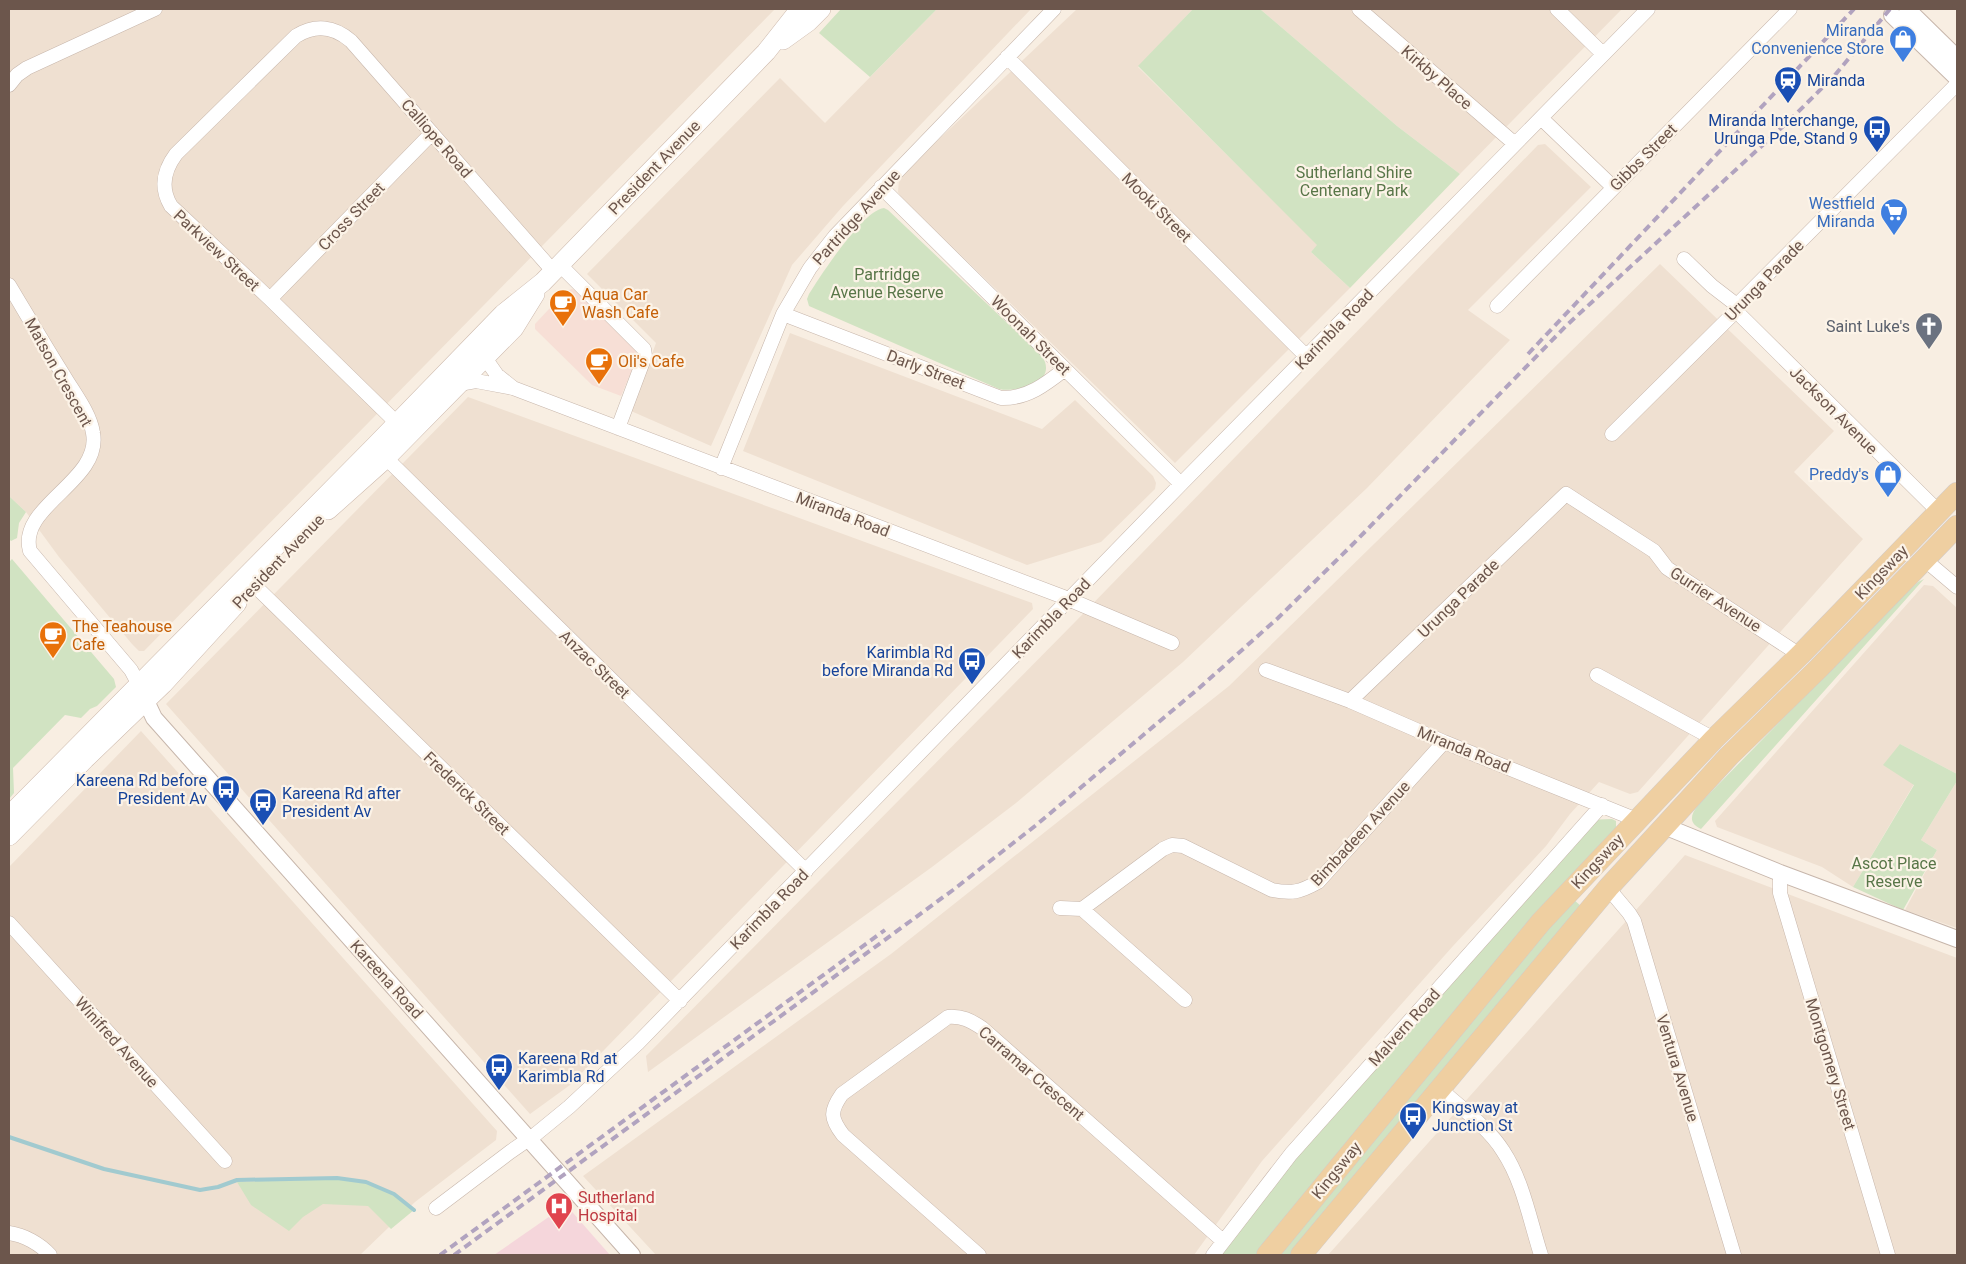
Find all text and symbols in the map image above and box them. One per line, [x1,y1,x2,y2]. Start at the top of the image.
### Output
place label: Miranda Convenience Store [1751,21,1884,58]
shop icon: Miranda Convenience Store [1888,24,1918,63]
street label: Kirkby Place [1397,42,1476,113]
station icon: Miranda [1773,65,1803,104]
place label: Miranda [1807,71,1865,90]
street label: Calliope Road [397,95,476,182]
place label: Miranda Interchange, Urunga Pde, Stand 9 [1708,111,1858,148]
bus stop icon: Miranda Interchange, Urunga Pde, Stand 9 [1862,114,1892,153]
street label: President Avenue [605,116,704,219]
street label: Gibbs Street [1606,120,1681,195]
park label: Sutherland Shire Centenary Park [1296,163,1412,200]
street label: Partridge Avenue [809,166,904,269]
street label: Mooki Street [1118,169,1195,246]
street label: Cross Street [314,178,389,254]
place label: Westfield Miranda [1809,194,1875,231]
supermarket icon: Westfield Miranda [1879,197,1909,236]
street label: Parkview Street [170,206,264,295]
street label: Urunga Parade [1721,236,1808,325]
park label: Partridge Avenue Reserve [830,265,944,302]
place label: Aqua Car Wash Cafe [582,285,659,322]
street label: Karimbla Road [1291,285,1377,373]
cafe icon: Aqua Car Wash Cafe [548,288,578,327]
street label: Woonah Street [987,292,1074,379]
church icon: Saint Luke's [1914,311,1944,350]
street label: Matson Crescent [21,315,96,430]
place label: Saint Luke's [1826,317,1910,336]
cafe icon: Oli's Cafe [584,346,614,385]
street label: Darly Street [884,346,968,393]
place label: Oli's Cafe [618,352,684,371]
street label: Jackson Avenue [1786,362,1882,458]
shop icon: Preddy's [1873,459,1903,498]
place label: Preddy's [1809,465,1869,484]
street label: Miranda Road [793,488,892,541]
street label: President Avenue [229,510,328,613]
street label: Kingsway [1851,541,1912,603]
street label: Urunga Parade [1414,555,1503,642]
street label: Gurrier Avenue [1667,563,1765,636]
street label: Karimbla Road [1008,574,1094,662]
place label: The Teahouse Cafe [72,617,172,654]
cafe icon: The Teahouse Cafe [38,620,68,659]
street label: Anzac Street [556,626,634,703]
place label: Karimbla Rd before Miranda Rd [822,643,953,680]
bus stop icon: Karimbla Rd before Miranda Rd [957,646,987,685]
street label: Miranda Road [1414,722,1513,777]
street label: Frederick Street [420,748,513,839]
place label: Kareena Rd before President Av [76,771,207,808]
bus stop icon: Kareena Rd before President Av [211,774,241,813]
street label: Bimbadeen Avenue [1307,777,1414,890]
place label: Kareena Rd after President Av [282,784,401,821]
bus stop icon: Kareena Rd after President Av [248,787,278,826]
street label: Kingsway [1567,830,1628,893]
park label: Ascot Place Reserve [1852,854,1936,891]
street label: Karimbla Road [726,865,812,953]
street label: Kareena Road [346,936,427,1023]
street label: Malvern Road [1365,985,1444,1070]
street label: Winifred Avenue [71,993,162,1092]
street label: Montgomery Street [1801,996,1860,1132]
street label: Ventura Avenue [1652,1012,1703,1124]
street label: Carramar Crescent [975,1022,1088,1124]
place label: Kareena Rd at Karimbla Rd [518,1049,617,1086]
bus stop icon: Kareena Rd at Karimbla Rd [484,1052,514,1091]
place label: Kingsway at Junction St [1432,1098,1518,1135]
bus stop icon: Kingsway at Junction St [1398,1101,1428,1140]
street label: Kingsway [1308,1138,1365,1203]
place label: Sutherland Hospital [578,1188,655,1225]
hospital icon: Sutherland Hospital [544,1191,574,1230]

